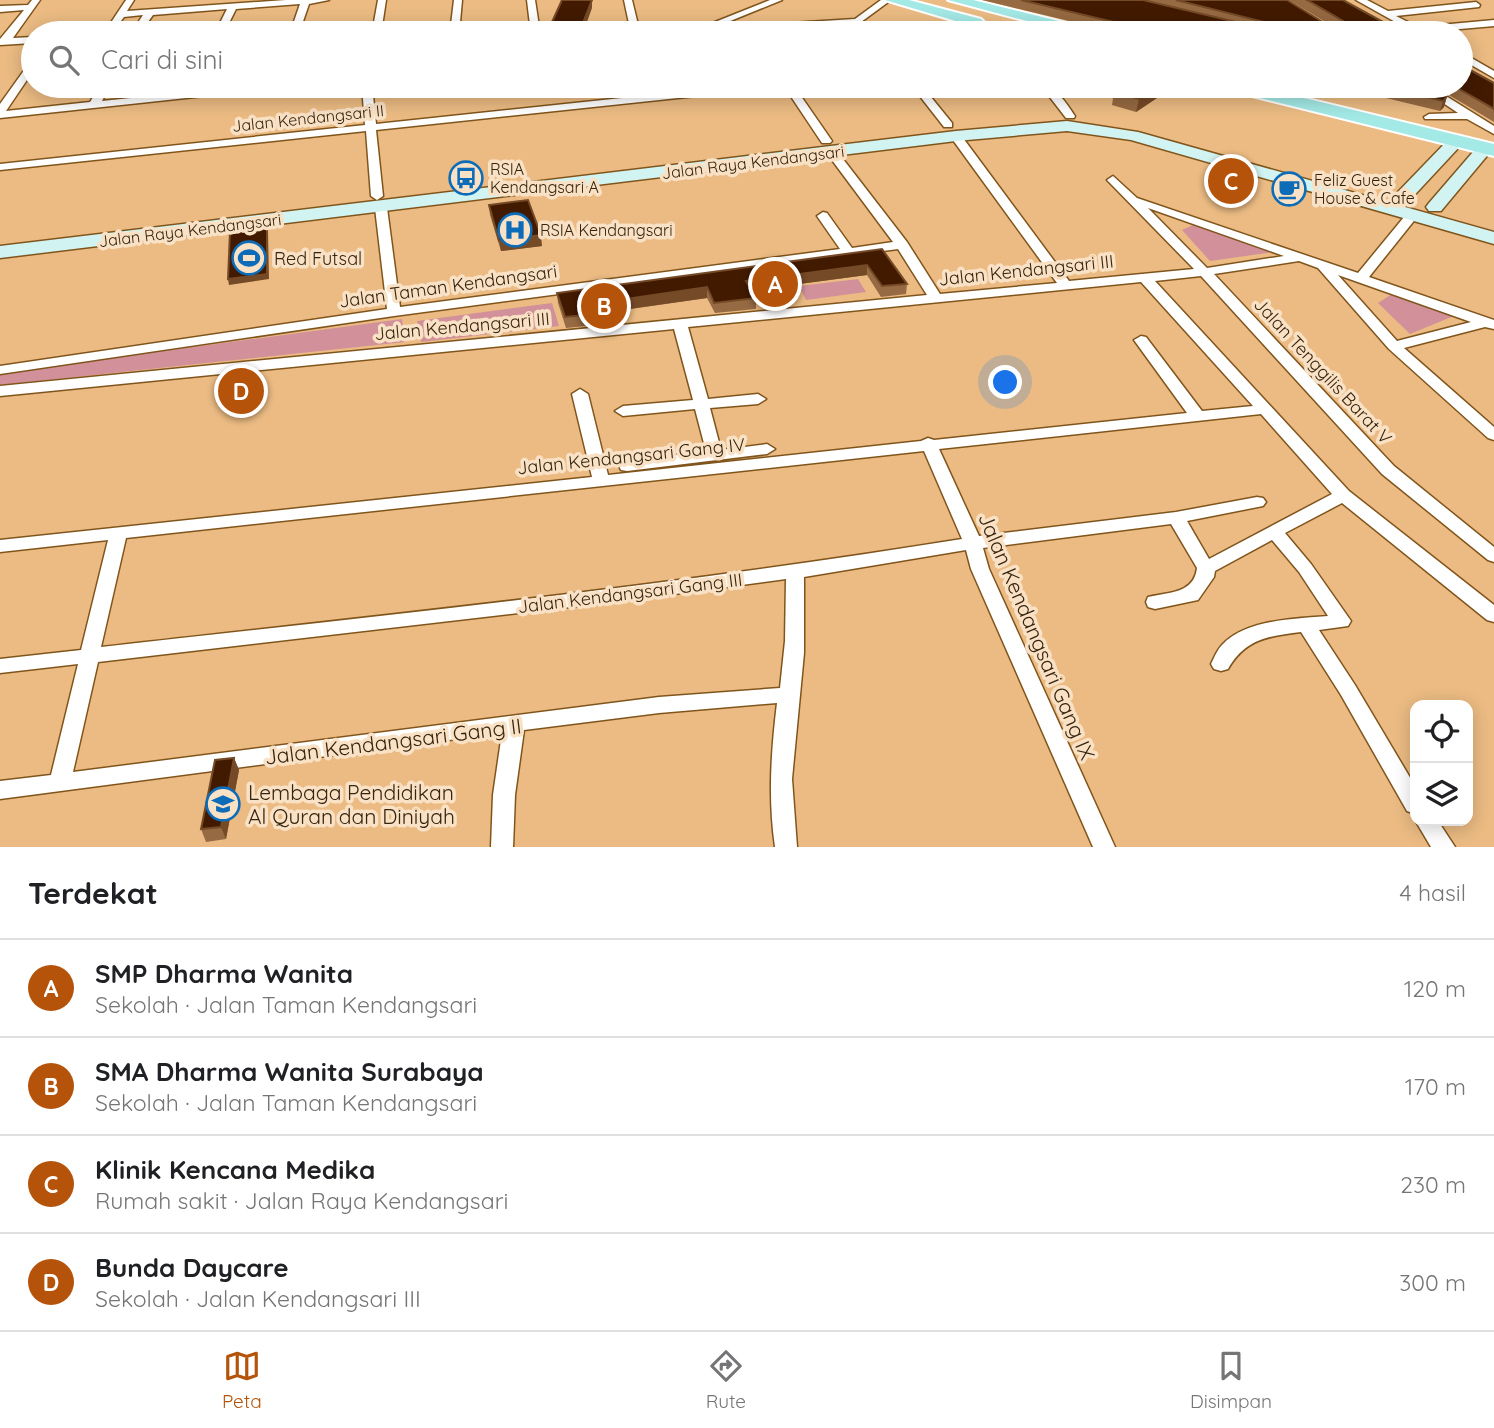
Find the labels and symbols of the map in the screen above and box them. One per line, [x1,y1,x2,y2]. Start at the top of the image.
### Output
street label: Jalan Kendangsari II [231,100,385,136]
street label: Jalan Raya Kendangsari [661,141,845,183]
pin: C [1208,155,1254,207]
bus stop icon: RSIA Kendangsari A [447,159,485,197]
place label: RSIA Kendangsari A [490,159,599,197]
cafe icon: Feliz Guest House & Cafe [1270,170,1308,208]
place label: Feliz Guest House & Cafe [1314,170,1415,208]
street label: Jalan Raya Kendangsari [98,209,282,251]
hospital icon: RSIA Kendangsari [496,211,534,249]
place label: RSIA Kendangsari [540,220,673,240]
sports icon: Red Futsal [230,239,268,277]
place label: Red Futsal [274,247,362,270]
street label: Jalan Kendangsari III [937,249,1115,291]
pin: A [752,258,798,310]
street label: Jalan Taman Kendangsari [337,259,559,313]
pin: B [581,280,627,332]
street label: Jalan Tenggilis Barat V [1249,293,1397,449]
street label: Jalan Kendangsari III [373,307,551,345]
pin: D [218,365,264,417]
your location [988,365,1022,399]
street label: Jalan Kendangsari Gang IV [516,433,746,479]
street label: Jalan Kendangsari Gang IX [973,508,1101,764]
street label: Jalan Kendangsari Gang III [516,568,744,618]
street label: Jalan Kendangsari Gang II [263,712,523,770]
place label: Lembaga Pendidikan Al Quran dan Diniyah [248,779,455,829]
school or university icon: Lembaga Pendidikan Al Quran dan Diniyah [204,785,242,823]

